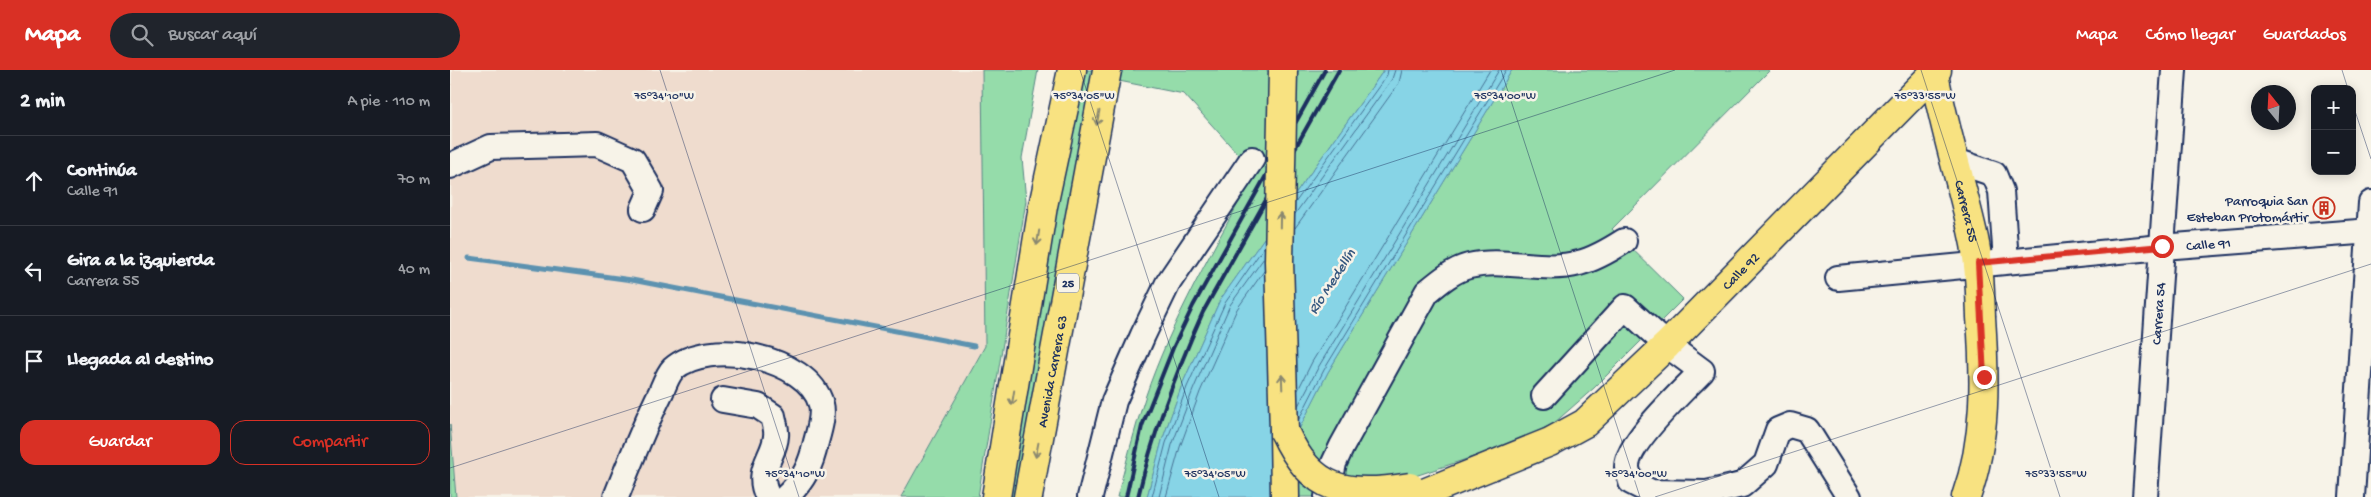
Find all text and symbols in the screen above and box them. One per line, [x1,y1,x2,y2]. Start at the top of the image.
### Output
search box [110,13,460,58]
text: Mapa [25,21,80,50]
icon: search [128,21,156,49]
text: Buscar aquí [168,24,257,47]
text: Mapa [2076,25,2117,46]
text: Cómo llegar [2145,25,2235,46]
text: Guardados [2263,25,2346,46]
north arrow [2251,85,2296,130]
map controls [2311,85,2356,175]
button: + [2311,85,2356,130]
text: 2 min [20,90,65,115]
text: 75°34'10"W [633,90,694,104]
text: 75°34'05"W [1052,90,1115,104]
text: 75°34'00"W [1473,90,1536,104]
text: 75°33'55"W [1893,90,1956,104]
text: A pie · 110 m [347,93,430,112]
one-way arrow [1092,109,1102,125]
button: − [2311,130,2356,175]
text: Continúa [67,160,137,183]
icon: ahead [20,167,48,195]
text: 70 m [397,171,430,190]
street label: Carrera 55 [1949,179,1980,244]
text: Calle 91 [67,183,118,202]
place label: Parroquia San Esteban Protomártir [2187,194,2309,227]
building icon: Parroquia San Esteban Protomártir [2312,196,2336,220]
one-way arrow [1275,212,1284,228]
one-way arrow [1033,230,1043,246]
route start [2151,235,2174,258]
street label: Calle 91 [2186,236,2232,256]
water label: Río Medellín [1305,245,1361,318]
text: Gira a la izquierda [67,250,214,273]
street label: Calle 92 [1720,250,1764,295]
icon: left [20,257,48,285]
text: 40 m [398,261,430,280]
text: Carrera 55 [67,273,139,292]
road number: 25 [1057,274,1079,292]
street label: Carrera 54 [2149,281,2171,345]
street label: Avenida Carrera 63 [1035,314,1072,429]
icon: arrive [20,347,48,375]
text: Llegada al destino [67,349,213,372]
route end [1973,366,1996,389]
one-way arrow [1277,375,1287,391]
one-way arrow [1008,390,1018,406]
button: Guardar [20,420,220,465]
button: Compartir [230,420,430,465]
one-way arrow [1032,442,1042,458]
text: 75°34'10"W [764,468,825,482]
text: 75°34'05"W [1183,468,1246,482]
text: 75°34'00"W [1604,468,1667,482]
text: 75°33'55"W [2024,468,2087,482]

